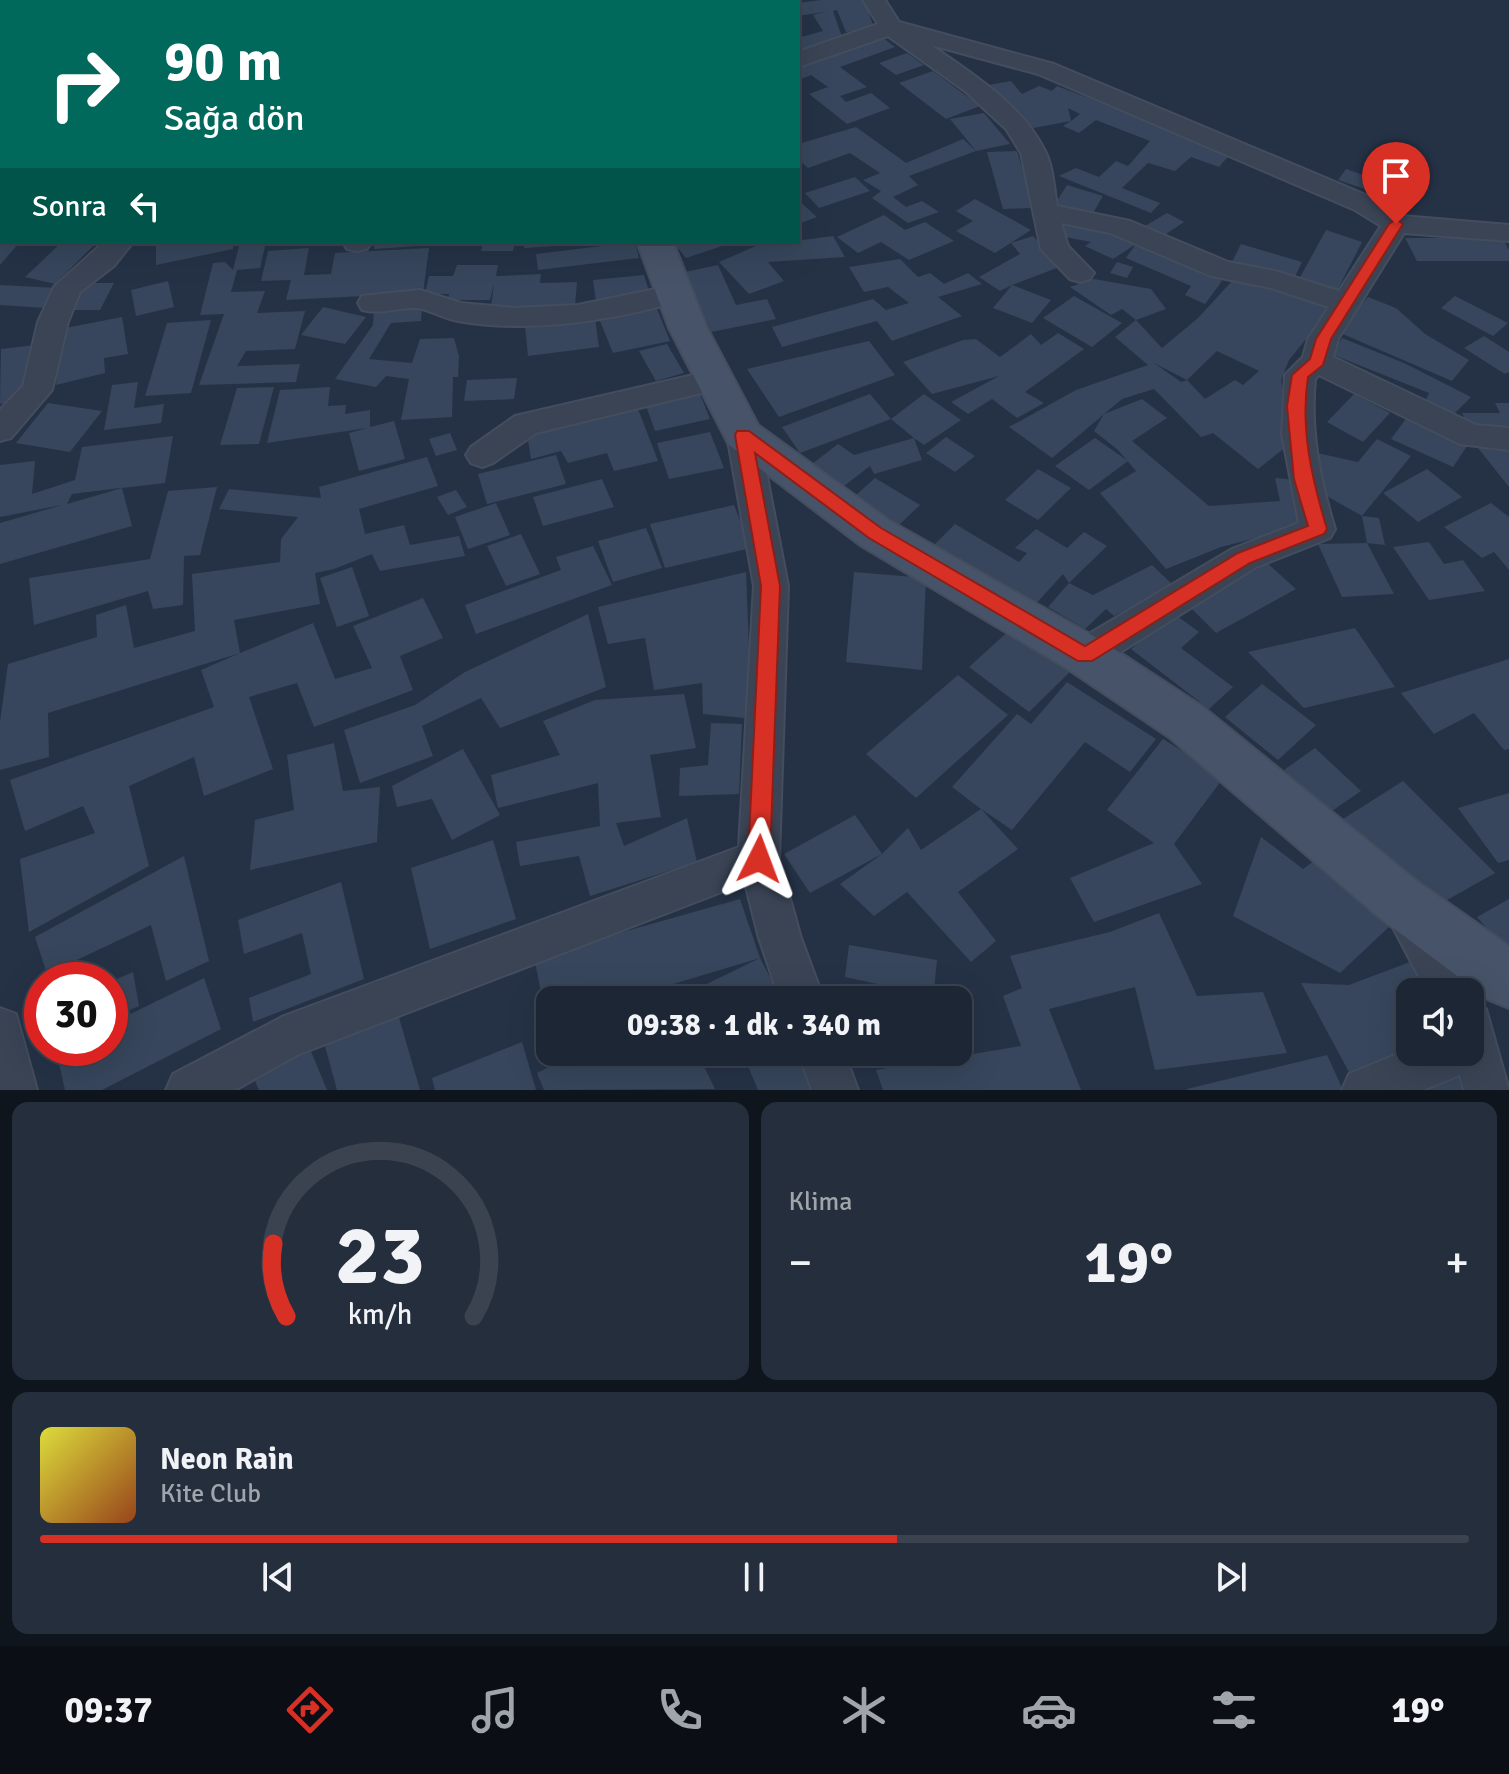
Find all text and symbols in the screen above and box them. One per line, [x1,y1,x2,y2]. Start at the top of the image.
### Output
text: 90 m [164,27,282,96]
icon: right [32,32,136,136]
text: Sağa dön [164,96,305,141]
pin [1362,142,1430,224]
icon: arrive [1374,154,1418,198]
icon: left [123,184,167,228]
text: Sonra [32,188,107,225]
position arrow [717,817,801,901]
speed limit sign: 30 [24,962,128,1066]
map controls [1396,978,1484,1066]
button: sound [1396,978,1484,1066]
text: 09:38 · 1 dk · 340 m [627,1007,881,1044]
text: Klima [789,1186,852,1218]
text: 23 [335,1205,425,1307]
text: 19° [1084,1226,1173,1300]
text: − [789,1236,812,1290]
text: + [1445,1236,1469,1290]
text: km/h [348,1297,413,1332]
text: Neon Rain [160,1441,294,1478]
text: Kite Club [160,1478,261,1510]
icon: previous [256,1555,300,1599]
icon: pause [732,1555,776,1599]
icon: next [1209,1555,1253,1599]
icon: directions [282,1682,338,1738]
icon: music [467,1682,523,1738]
icon: phone [652,1682,708,1738]
icon: climate [836,1682,892,1738]
icon: car [1021,1682,1077,1738]
icon: filters [1206,1682,1262,1738]
text: 09:37 [64,1688,153,1733]
text: 19° [1391,1688,1444,1733]

